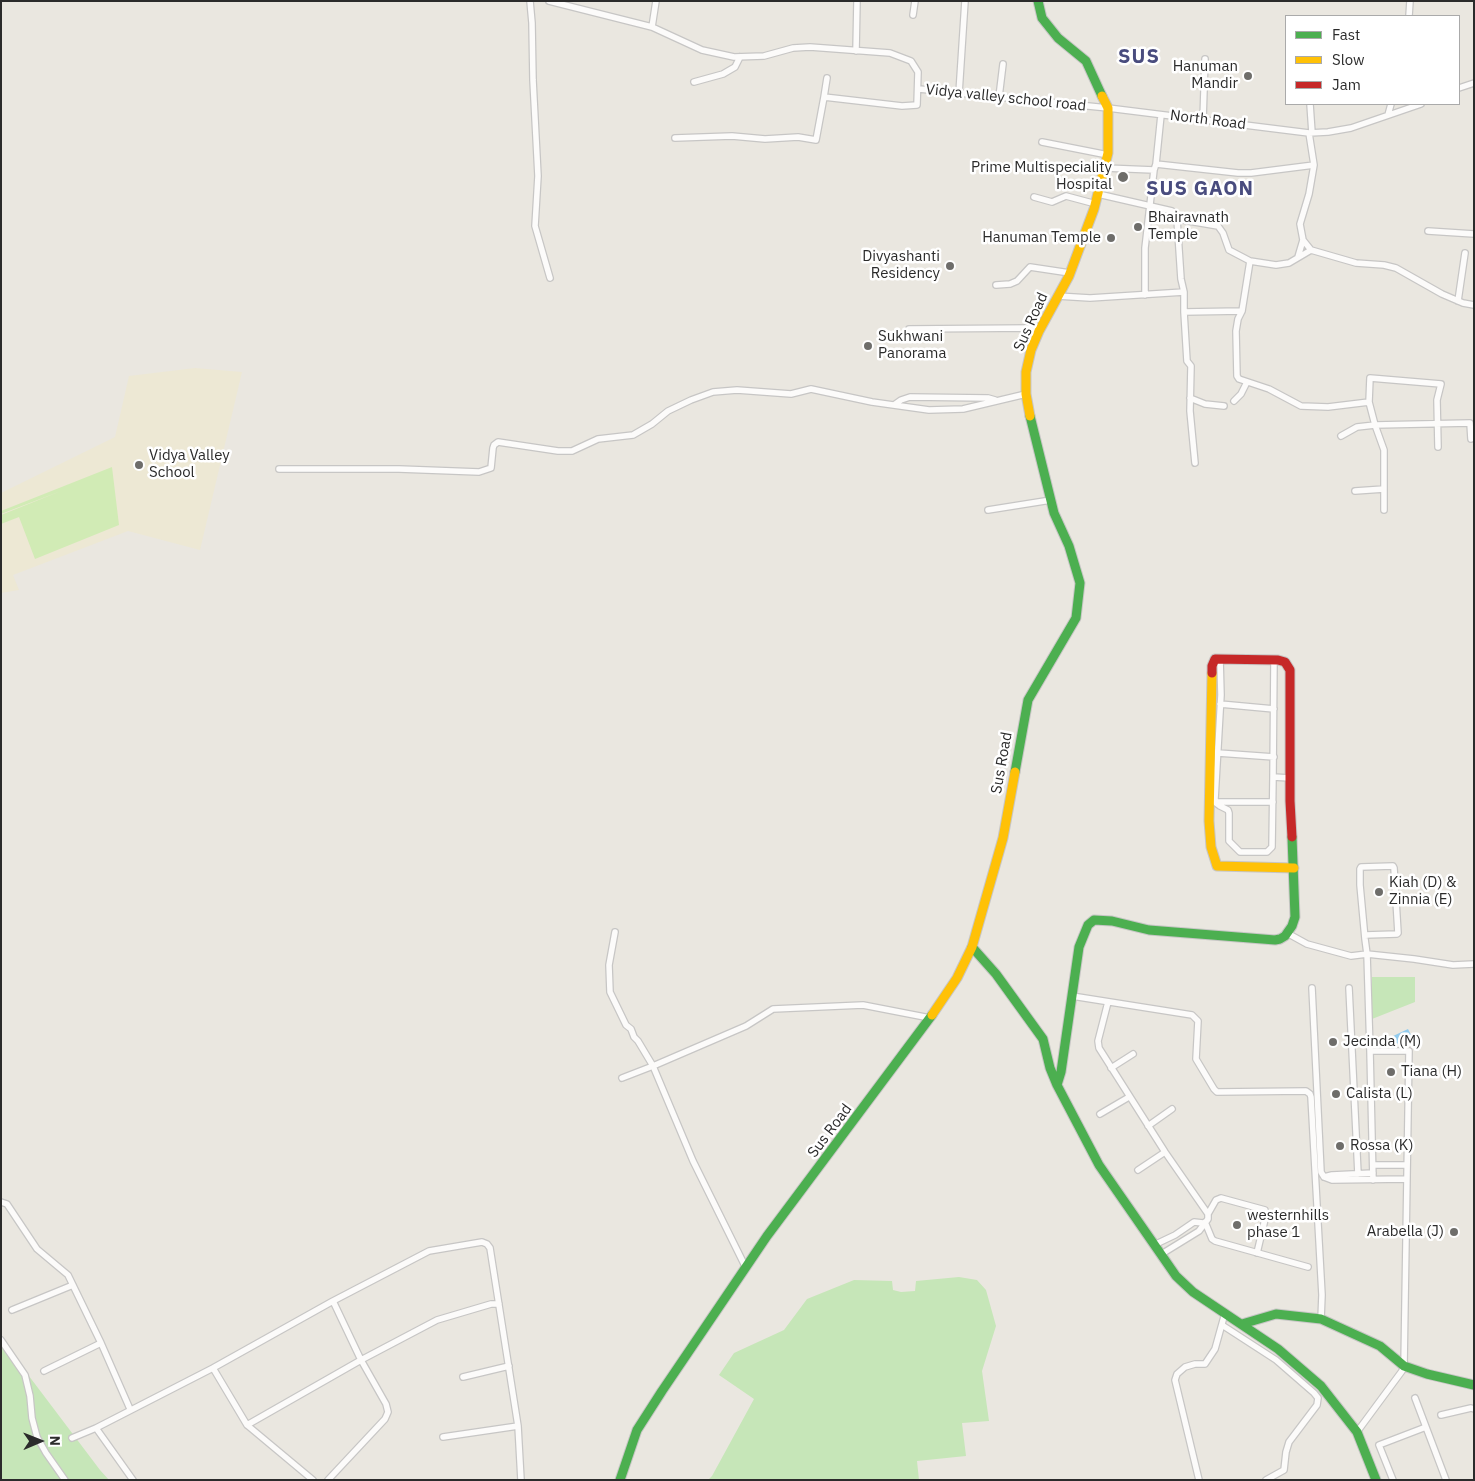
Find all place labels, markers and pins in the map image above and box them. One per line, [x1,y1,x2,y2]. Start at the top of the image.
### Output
place label: Hanuman Mandir [1173,58,1238,93]
marker: Hanuman Mandir [1242,70,1254,82]
place label: Prime Multispeciality Hospital [971,159,1112,194]
marker: Prime Multispeciality Hospital [1116,170,1130,184]
place label: Bhairavnath Temple [1148,209,1229,244]
marker: Bhairavnath Temple [1132,221,1144,233]
place label: Hanuman Temple [982,229,1101,247]
marker: Hanuman Temple [1105,232,1117,244]
place label: Divyashanti Residency [862,248,940,283]
marker: Divyashanti Residency [944,260,956,272]
place label: Sukhwani Panorama [878,328,946,363]
marker: Sukhwani Panorama [862,340,874,352]
place label: Vidya Valley School [149,447,230,482]
marker: Vidya Valley School [133,459,145,471]
place label: Kiah (D) & Zinnia (E) [1389,874,1456,909]
marker: Kiah (D) & Zinnia (E) [1373,886,1385,898]
place label: Jecinda (M) [1343,1033,1421,1051]
marker: Jecinda (M) [1327,1036,1339,1048]
place label: Tiana (H) [1401,1063,1462,1081]
marker: Tiana (H) [1385,1066,1397,1078]
place label: Calista (L) [1346,1085,1413,1103]
marker: Calista (L) [1330,1088,1342,1100]
place label: Rossa (K) [1350,1137,1414,1155]
marker: Rossa (K) [1334,1140,1346,1152]
place label: westernhills phase 1 [1247,1207,1329,1242]
marker: westernhills phase 1 [1231,1219,1243,1231]
place label: Arabella (J) [1367,1223,1444,1241]
marker: Arabella (J) [1448,1226,1460,1238]

